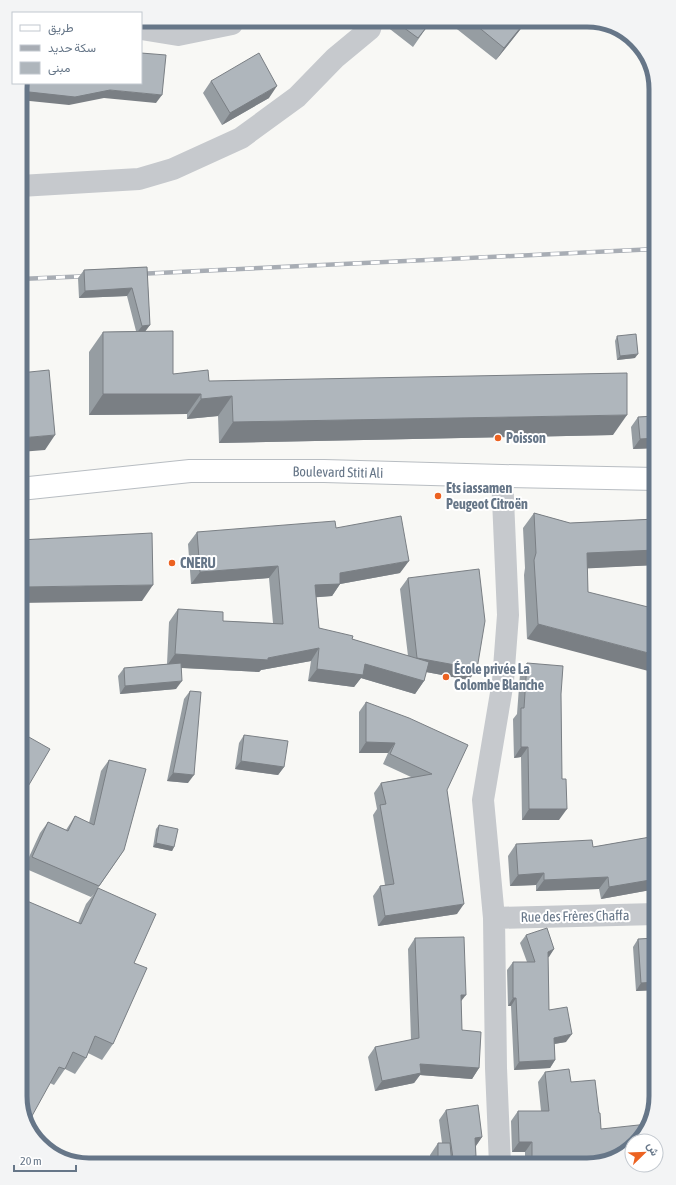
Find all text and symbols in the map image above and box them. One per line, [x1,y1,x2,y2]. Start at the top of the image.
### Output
legend [12,12,142,84]
text: طريق [48,21,74,36]
text: سكة حديد [48,41,96,55]
text: مبنى [48,61,70,76]
place label: Poisson [506,430,546,446]
marker: Poisson [493,433,503,443]
street label: Boulevard Stiti Ali [293,463,383,481]
place label: Ets iassamen Peugeot Citroën [446,480,528,512]
marker: Ets iassamen Peugeot Citroën [433,491,443,501]
place label: CNERU [180,555,216,571]
marker: CNERU [167,558,177,568]
place label: École privée La Colombe Blanche [454,661,544,693]
marker: École privée La Colombe Blanche [441,672,451,682]
street label: Rue des Frères Chaffa [520,907,630,925]
north arrow [624,1133,664,1173]
text: ش [644,1141,661,1158]
scale bar [14,1147,76,1173]
text: 20 m [20,1154,42,1168]

